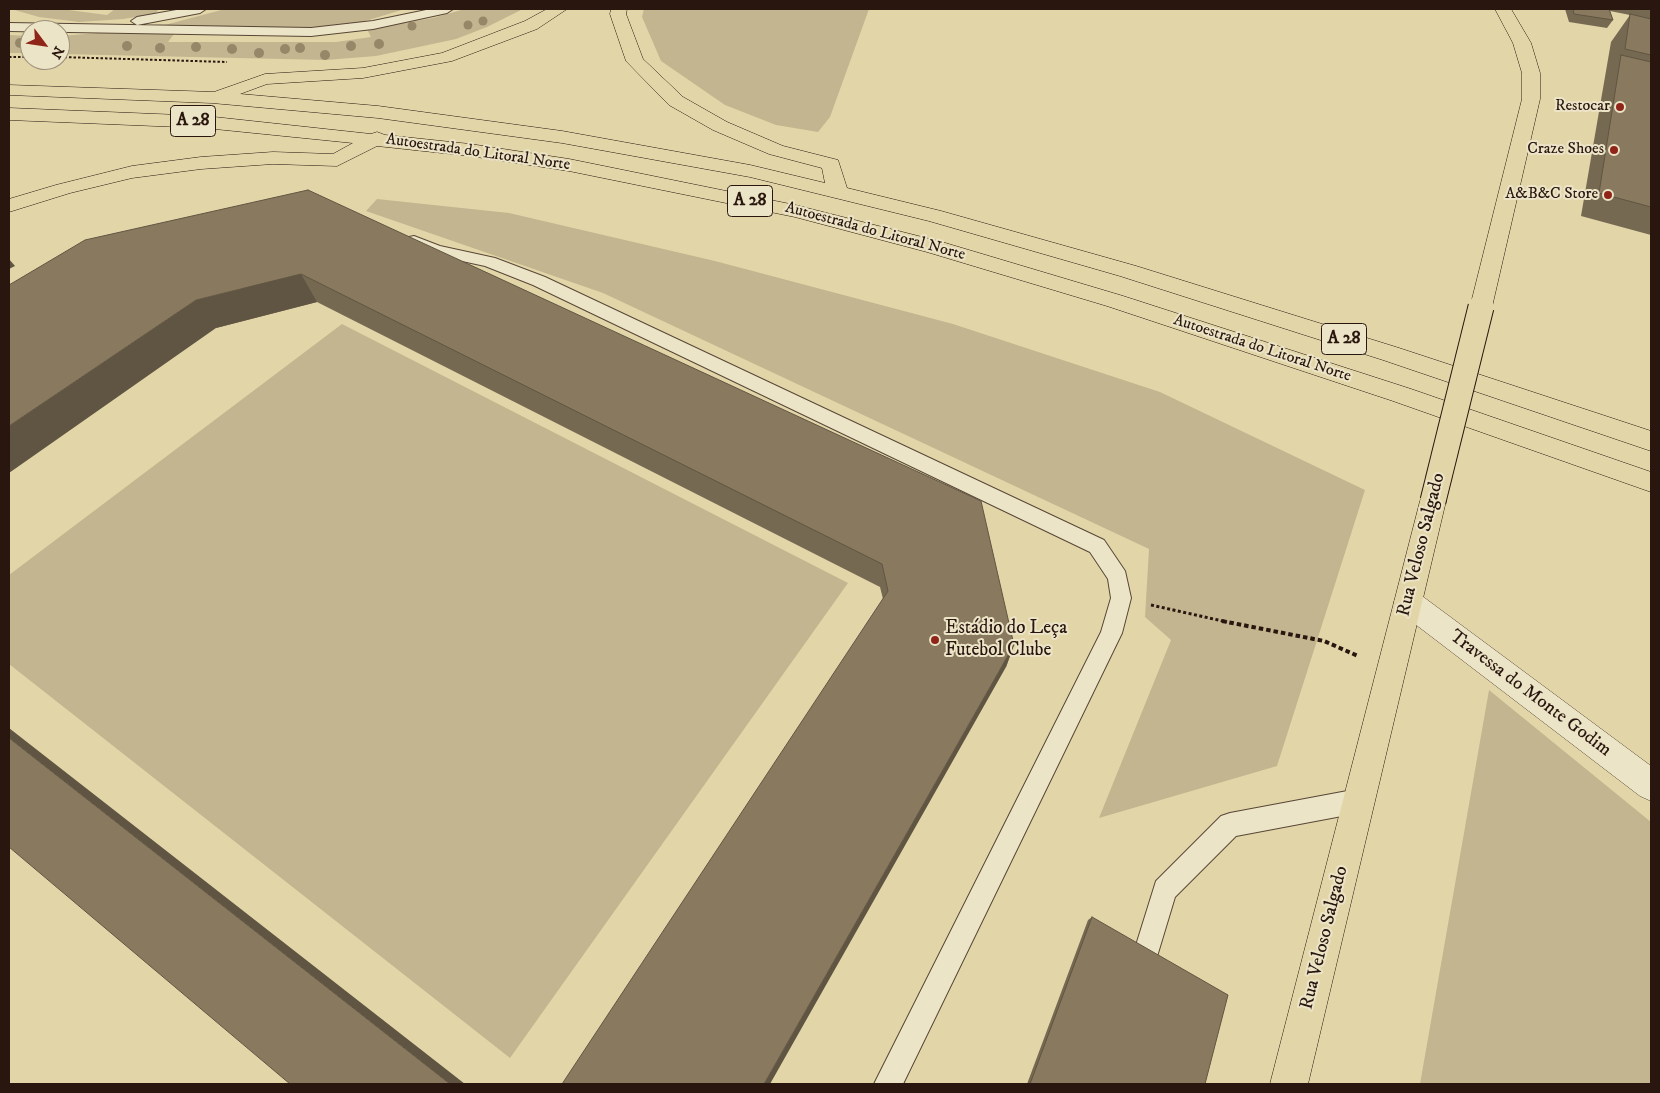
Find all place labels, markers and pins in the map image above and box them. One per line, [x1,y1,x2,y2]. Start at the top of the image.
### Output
place label: Restocar [1555,97,1610,117]
marker: Restocar [1614,101,1626,113]
place label: Craze Shoes [1527,140,1604,160]
marker: Craze Shoes [1608,144,1620,156]
place label: A&B&C Store [1505,185,1598,205]
marker: A&B&C Store [1602,189,1614,201]
place label: Estádio do Leça Futebol Clube [945,618,1067,662]
marker: Estádio do Leça Futebol Clube [929,634,941,646]

